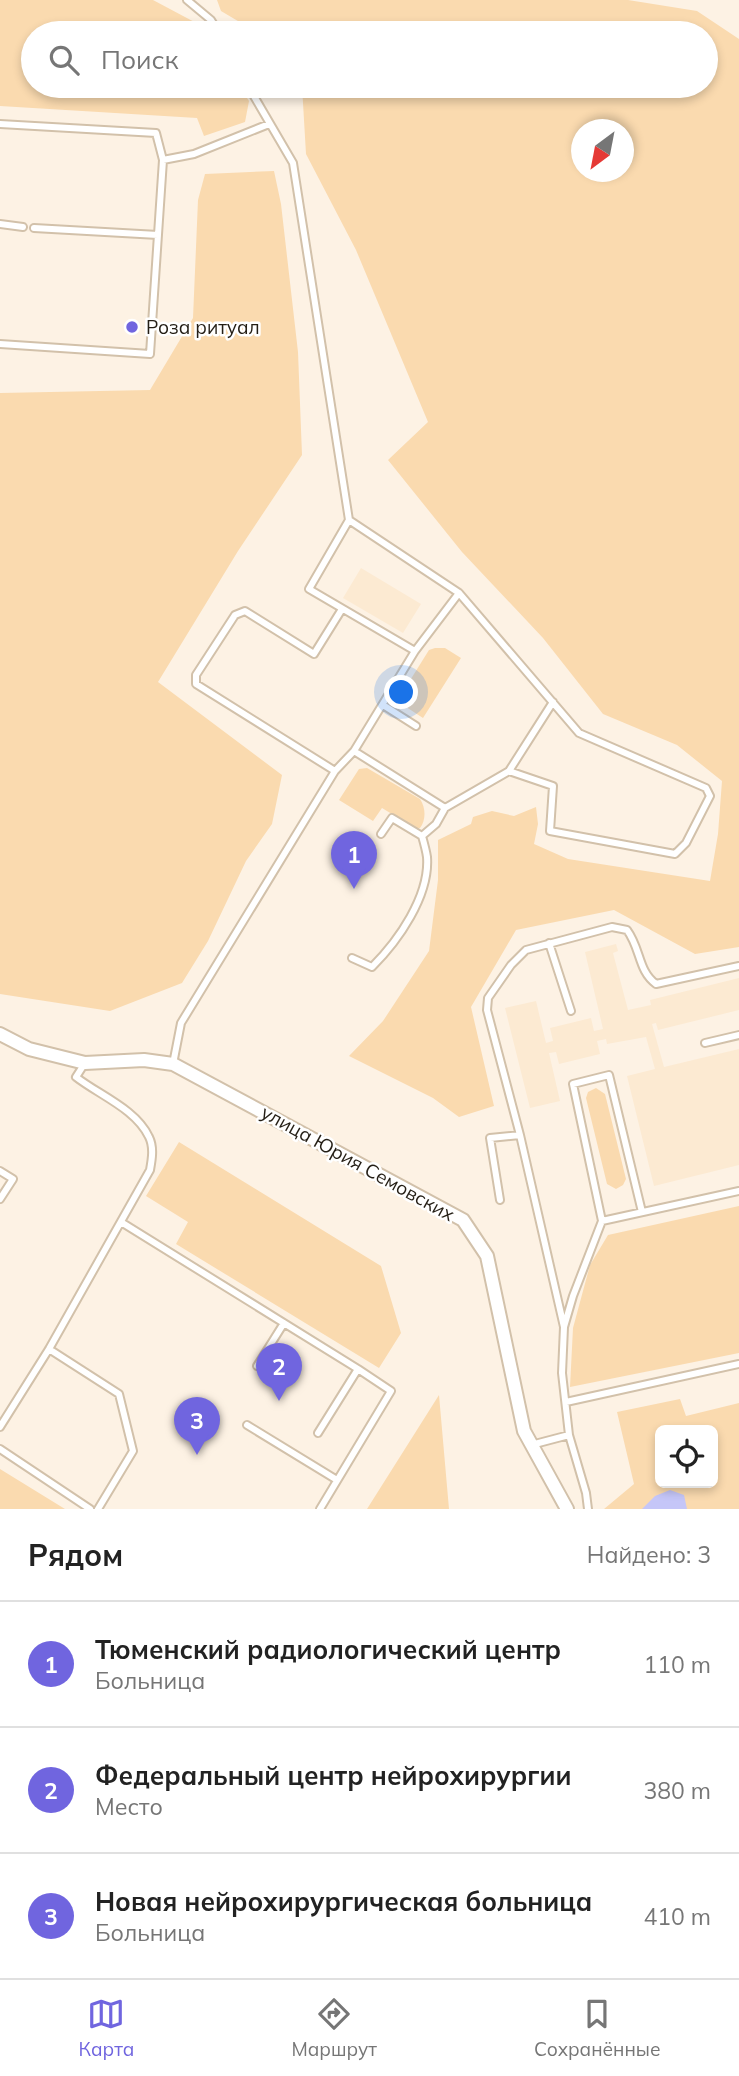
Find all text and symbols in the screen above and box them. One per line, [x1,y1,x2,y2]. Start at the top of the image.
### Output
search box [21,21,718,98]
icon: search [45,41,83,79]
text: Поиск [101,43,179,76]
north arrow [571,119,634,182]
place label: Роза ритуал [146,315,260,339]
marker: Роза ритуал [124,319,140,335]
your location [384,675,418,709]
pin: 1 [331,831,377,889]
street label: улица Юрия Семовских [257,1100,460,1227]
pin: 2 [256,1343,302,1401]
pin: 3 [174,1397,220,1455]
map controls [655,1425,718,1488]
button: locate [655,1425,718,1488]
text: Рядом [28,1536,123,1574]
text: Найдено: 3 [587,1540,711,1569]
text: Тюменский радиологический центр [95,1633,561,1666]
text: 1 [44,1650,58,1679]
text: 110 m [643,1650,711,1679]
text: Больница [95,1666,205,1695]
text: Федеральный центр нейрохирургии [95,1759,571,1792]
text: 2 [44,1776,58,1805]
text: 380 m [643,1776,711,1805]
text: Место [95,1792,163,1821]
text: Новая нейрохирургическая больница [95,1885,592,1918]
text: 3 [44,1902,58,1931]
text: 410 m [643,1902,711,1931]
text: Больница [95,1918,205,1947]
tab: Карта [79,1995,134,2061]
tab: Маршрут [291,1995,377,2061]
tab: Сохранённые [534,1995,660,2061]

